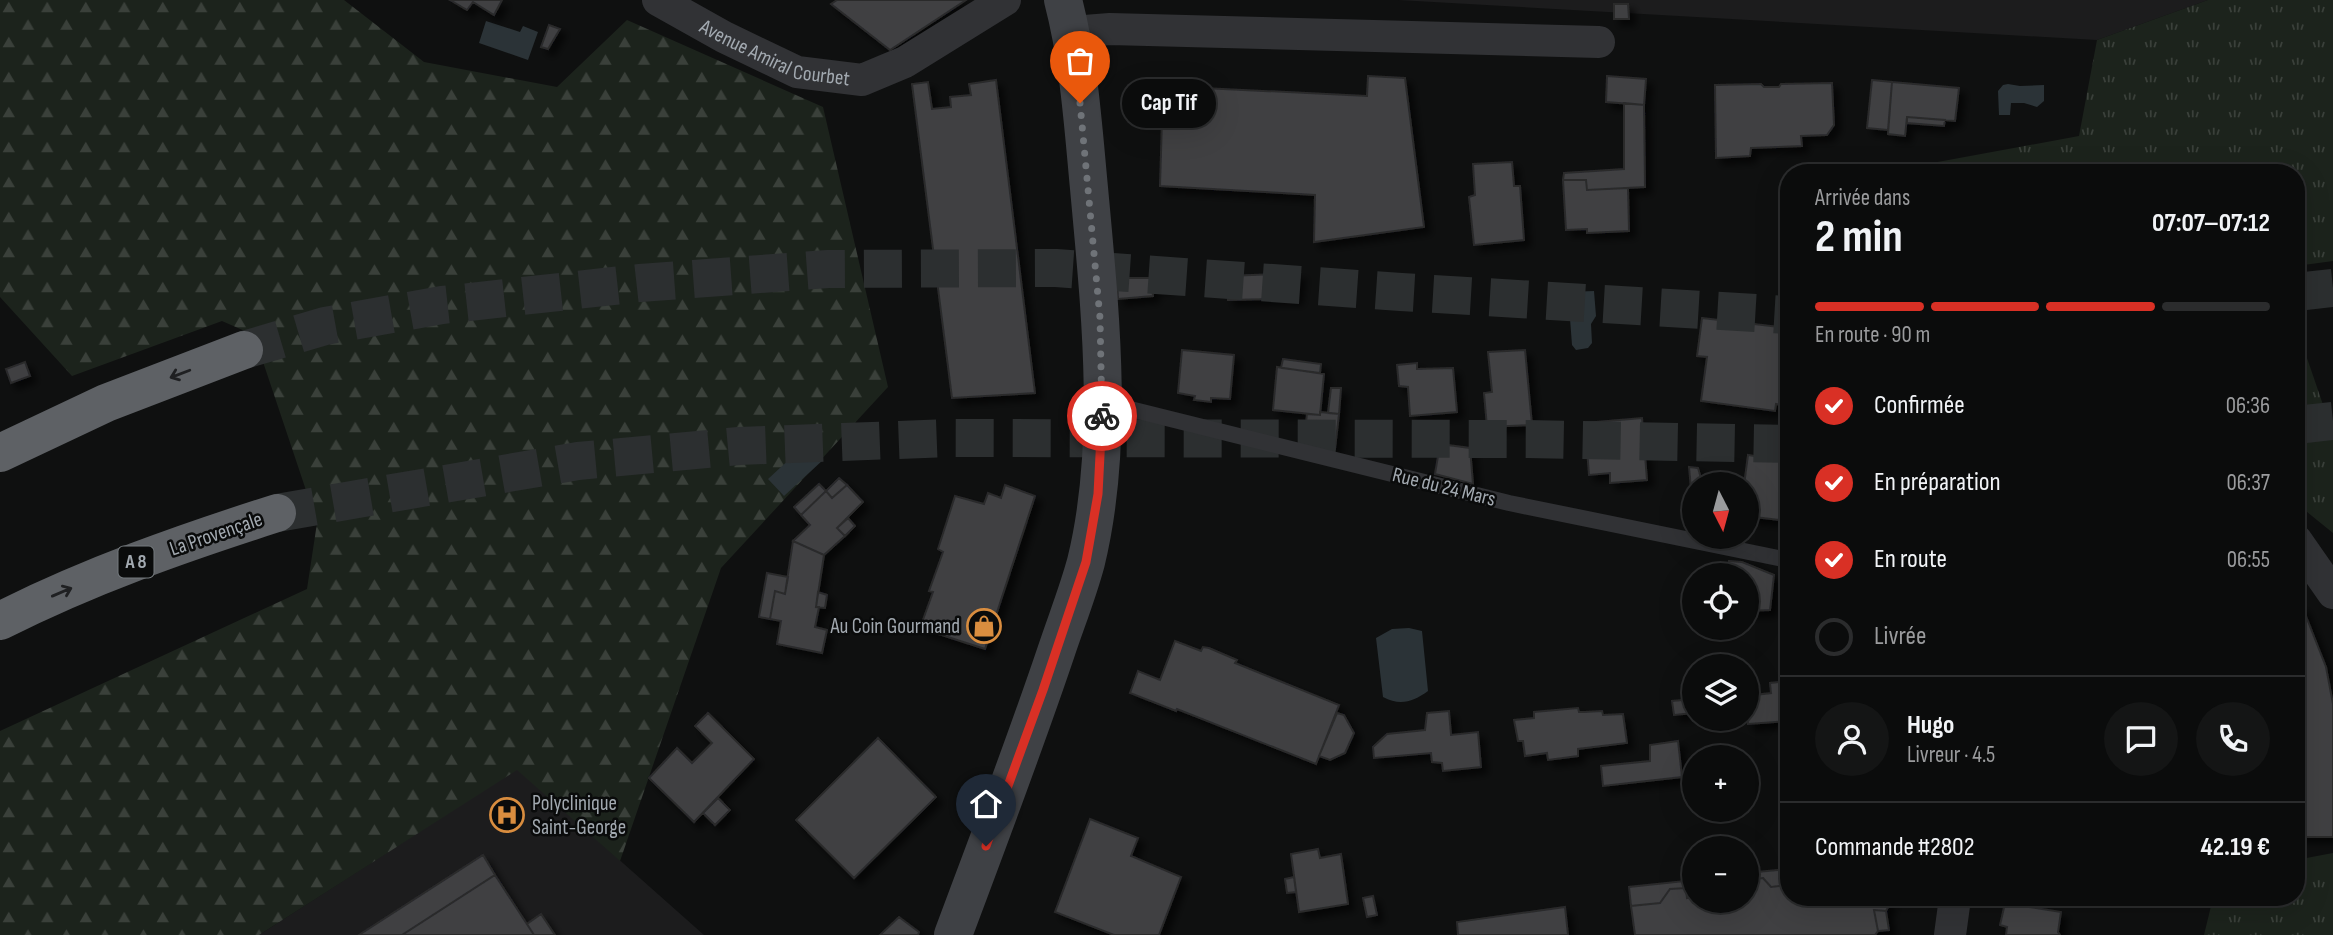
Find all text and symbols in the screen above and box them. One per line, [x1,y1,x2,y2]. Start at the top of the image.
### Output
street label: Avenue Amiral Courbet [695,13,851,91]
pin [1050,31,1110,103]
icon: bag [1061,42,1099,80]
callout: Cap Tif [1122,78,1216,128]
text: Cap Tif [1141,89,1197,117]
text: Arrivée dans [1815,184,1910,212]
text: 07:07–07:12 [2152,208,2270,239]
text: 2 min [1815,210,1903,265]
text: En route · 90 m [1815,321,1930,349]
one-way arrow [170,369,191,382]
courier [1067,381,1137,451]
icon: check [1815,387,1853,425]
text: Confirmée [1874,390,1965,421]
text: 06:36 [2226,392,2270,420]
icon: bike [1083,397,1121,435]
street label: Rue du 24 Mars [1390,462,1498,512]
icon: check [1815,464,1853,502]
text: En préparation [1874,467,2001,498]
text: 06:37 [2226,469,2270,497]
north arrow [1682,472,1759,550]
map controls [1682,472,1759,913]
street label: La Provençale [166,507,266,561]
icon: check [1815,541,1853,579]
text: En route [1874,544,1947,575]
text: 06:55 [2227,546,2270,574]
road number: A 8 [118,547,154,578]
button: locate [1682,563,1759,640]
one-way arrow [51,585,72,598]
shop icon: Au Coin Gourmand [965,607,1003,645]
place label: Au Coin Gourmand [830,614,960,639]
text: Livrée [1874,621,1926,652]
button: layers [1682,654,1759,731]
button: person [1815,702,1889,776]
button: chat [2104,702,2178,776]
button: phone [2196,702,2270,776]
text: Hugo [1907,710,1954,741]
text: Livreur · 4.5 [1907,741,1995,769]
button: + [1682,745,1759,822]
pin [956,774,1016,846]
icon: home [967,785,1005,823]
place label: Polyclinique Saint-George [532,791,626,840]
hospital icon: Polyclinique Saint-George [488,796,526,834]
text: Commande #2802 [1815,832,1974,863]
text: 42.19 € [2200,832,2270,863]
button: − [1682,836,1759,913]

